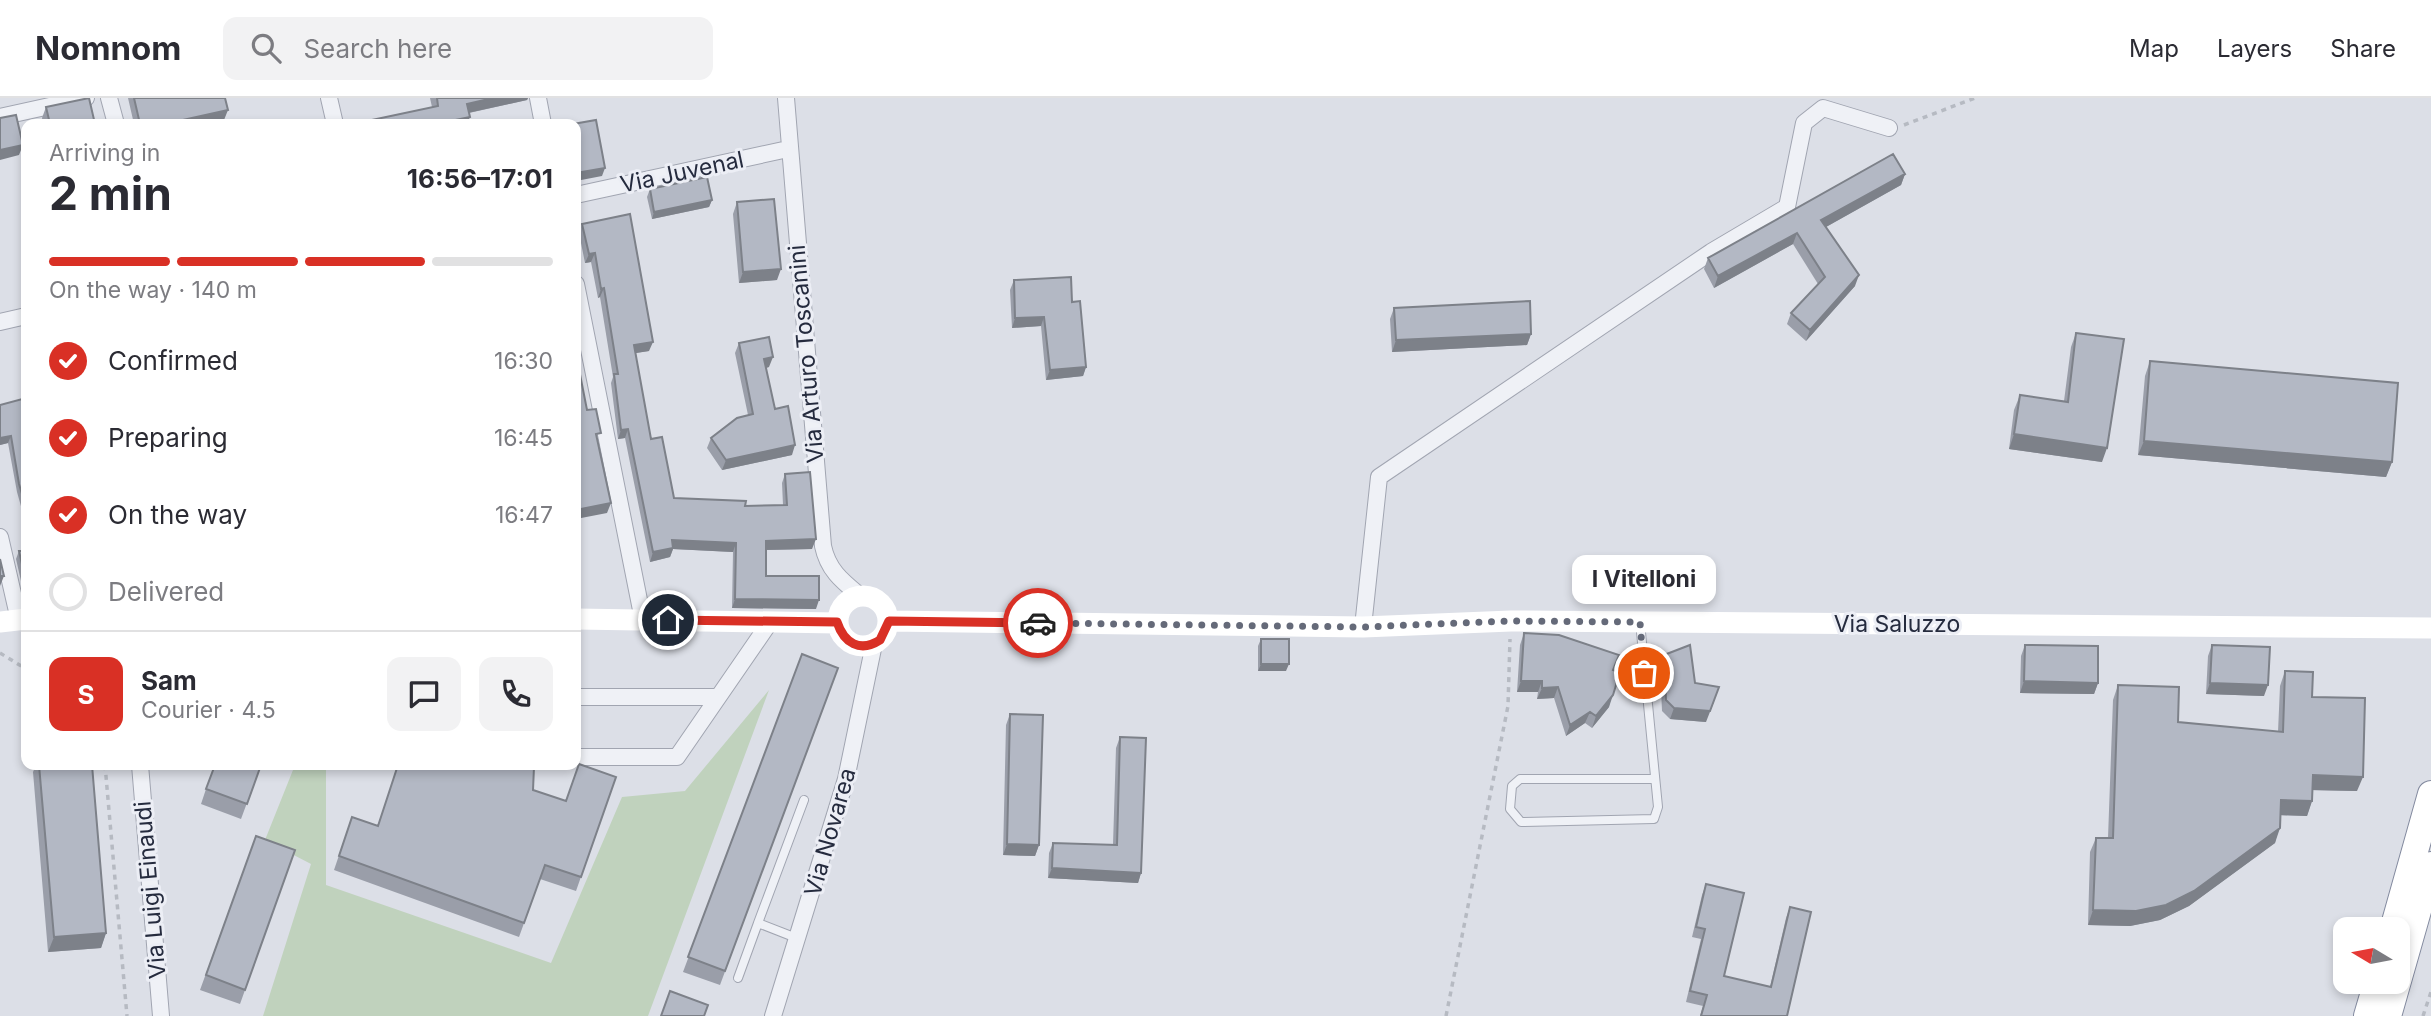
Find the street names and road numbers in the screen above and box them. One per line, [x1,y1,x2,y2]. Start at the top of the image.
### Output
street label: Via Juvenal [618,145,746,199]
street label: Via Arturo Toscanini [783,244,829,464]
street label: Via Saluzzo [1834,610,1960,638]
street label: Via Novarea [798,765,862,899]
street label: Via Luigi Einaudi [128,800,172,980]

